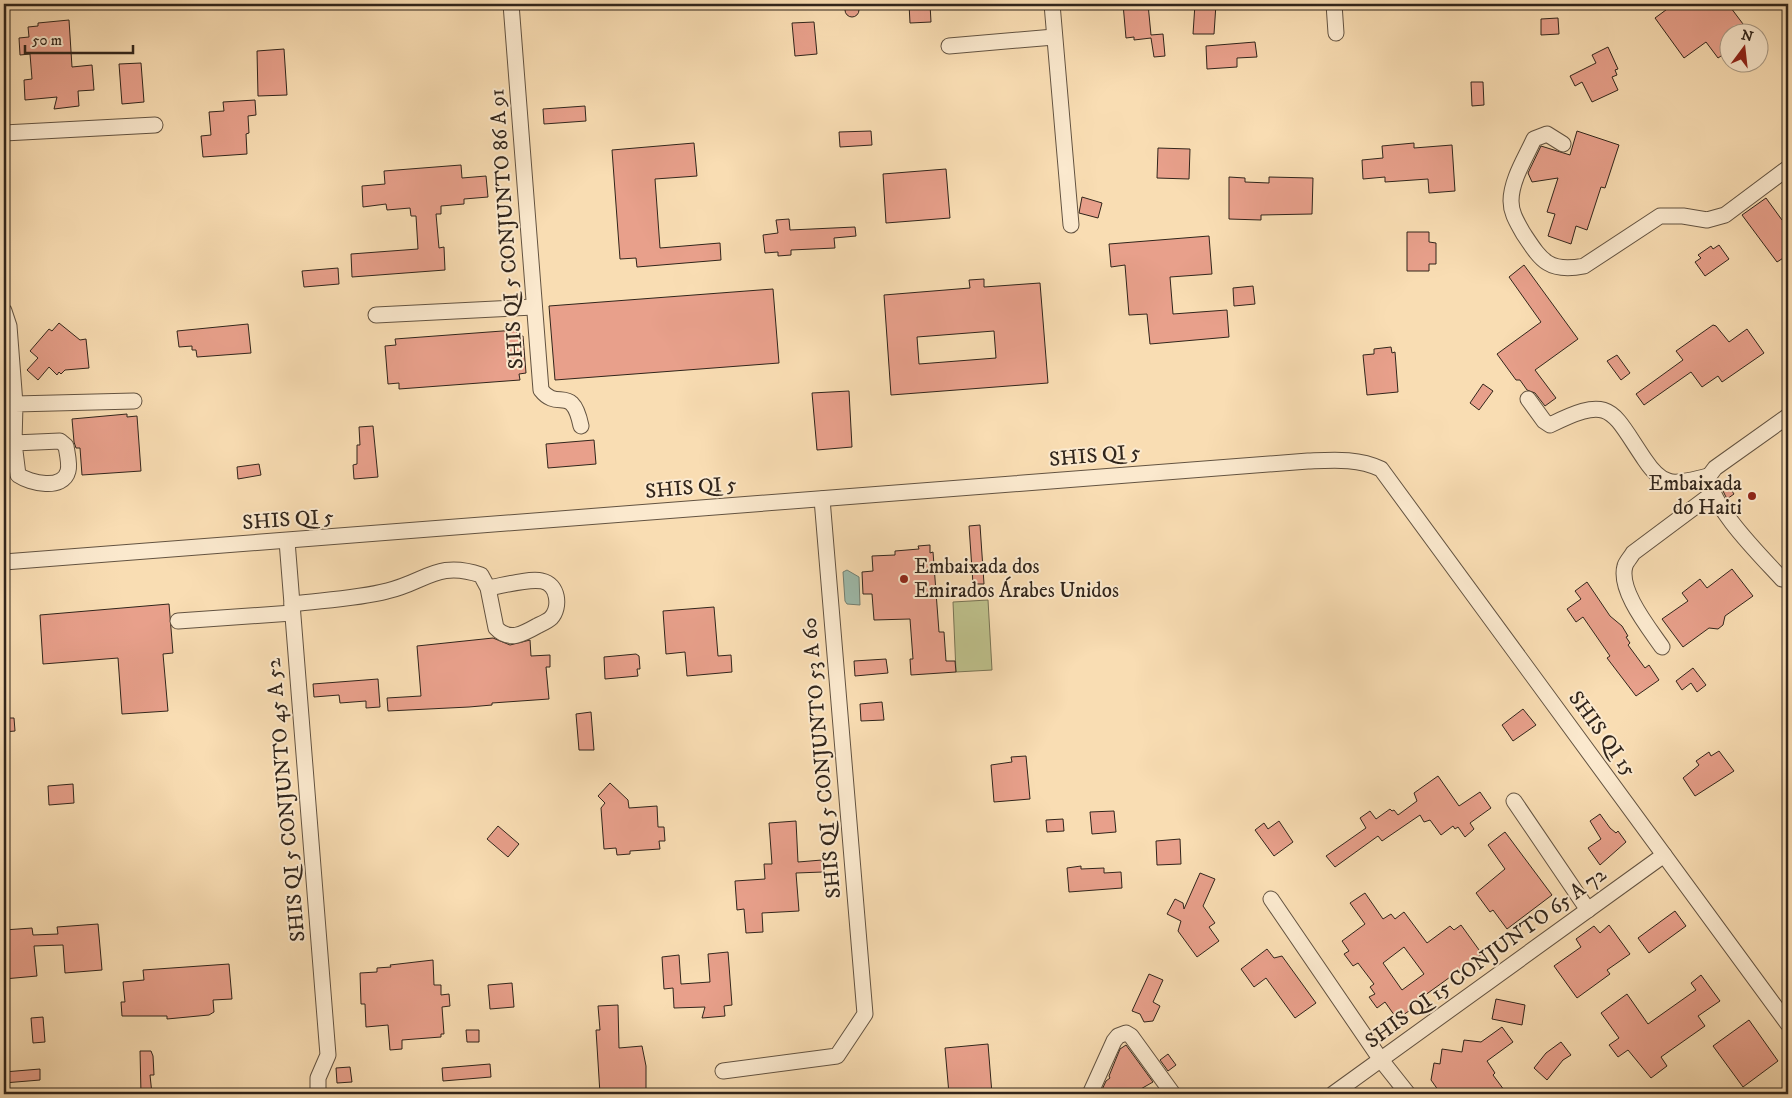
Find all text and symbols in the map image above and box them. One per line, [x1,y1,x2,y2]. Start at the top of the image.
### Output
scale bar [25,22,132,54]
north arrow [1720,22,1770,72]
text: N [1739,26,1755,47]
text: 50 m [32,31,62,50]
street label: SHIS QI 5 CONJUNTO 86 A 91 [484,88,530,370]
street label: SHIS QI 5 [1048,439,1142,473]
street label: SHIS QI 5 [644,471,738,505]
place label: Embaixada do Haiti [1649,471,1742,521]
marker: Embaixada do Haiti [1746,490,1758,502]
street label: SHIS QI 5 [241,504,335,536]
place label: Embaixada dos Emirados Árabes Unidos [914,554,1119,604]
marker: Embaixada dos Emirados Árabes Unidos [898,573,910,585]
street label: SHIS QI 5 CONJUNTO 53 A 60 [797,616,847,900]
street label: SHIS QI 5 CONJUNTO 45 A 52 [261,656,311,943]
street label: SHIS QI 15 [1562,686,1642,782]
street label: SHIS QI 15 CONJUNTO 65 A 72 [1360,861,1612,1054]

